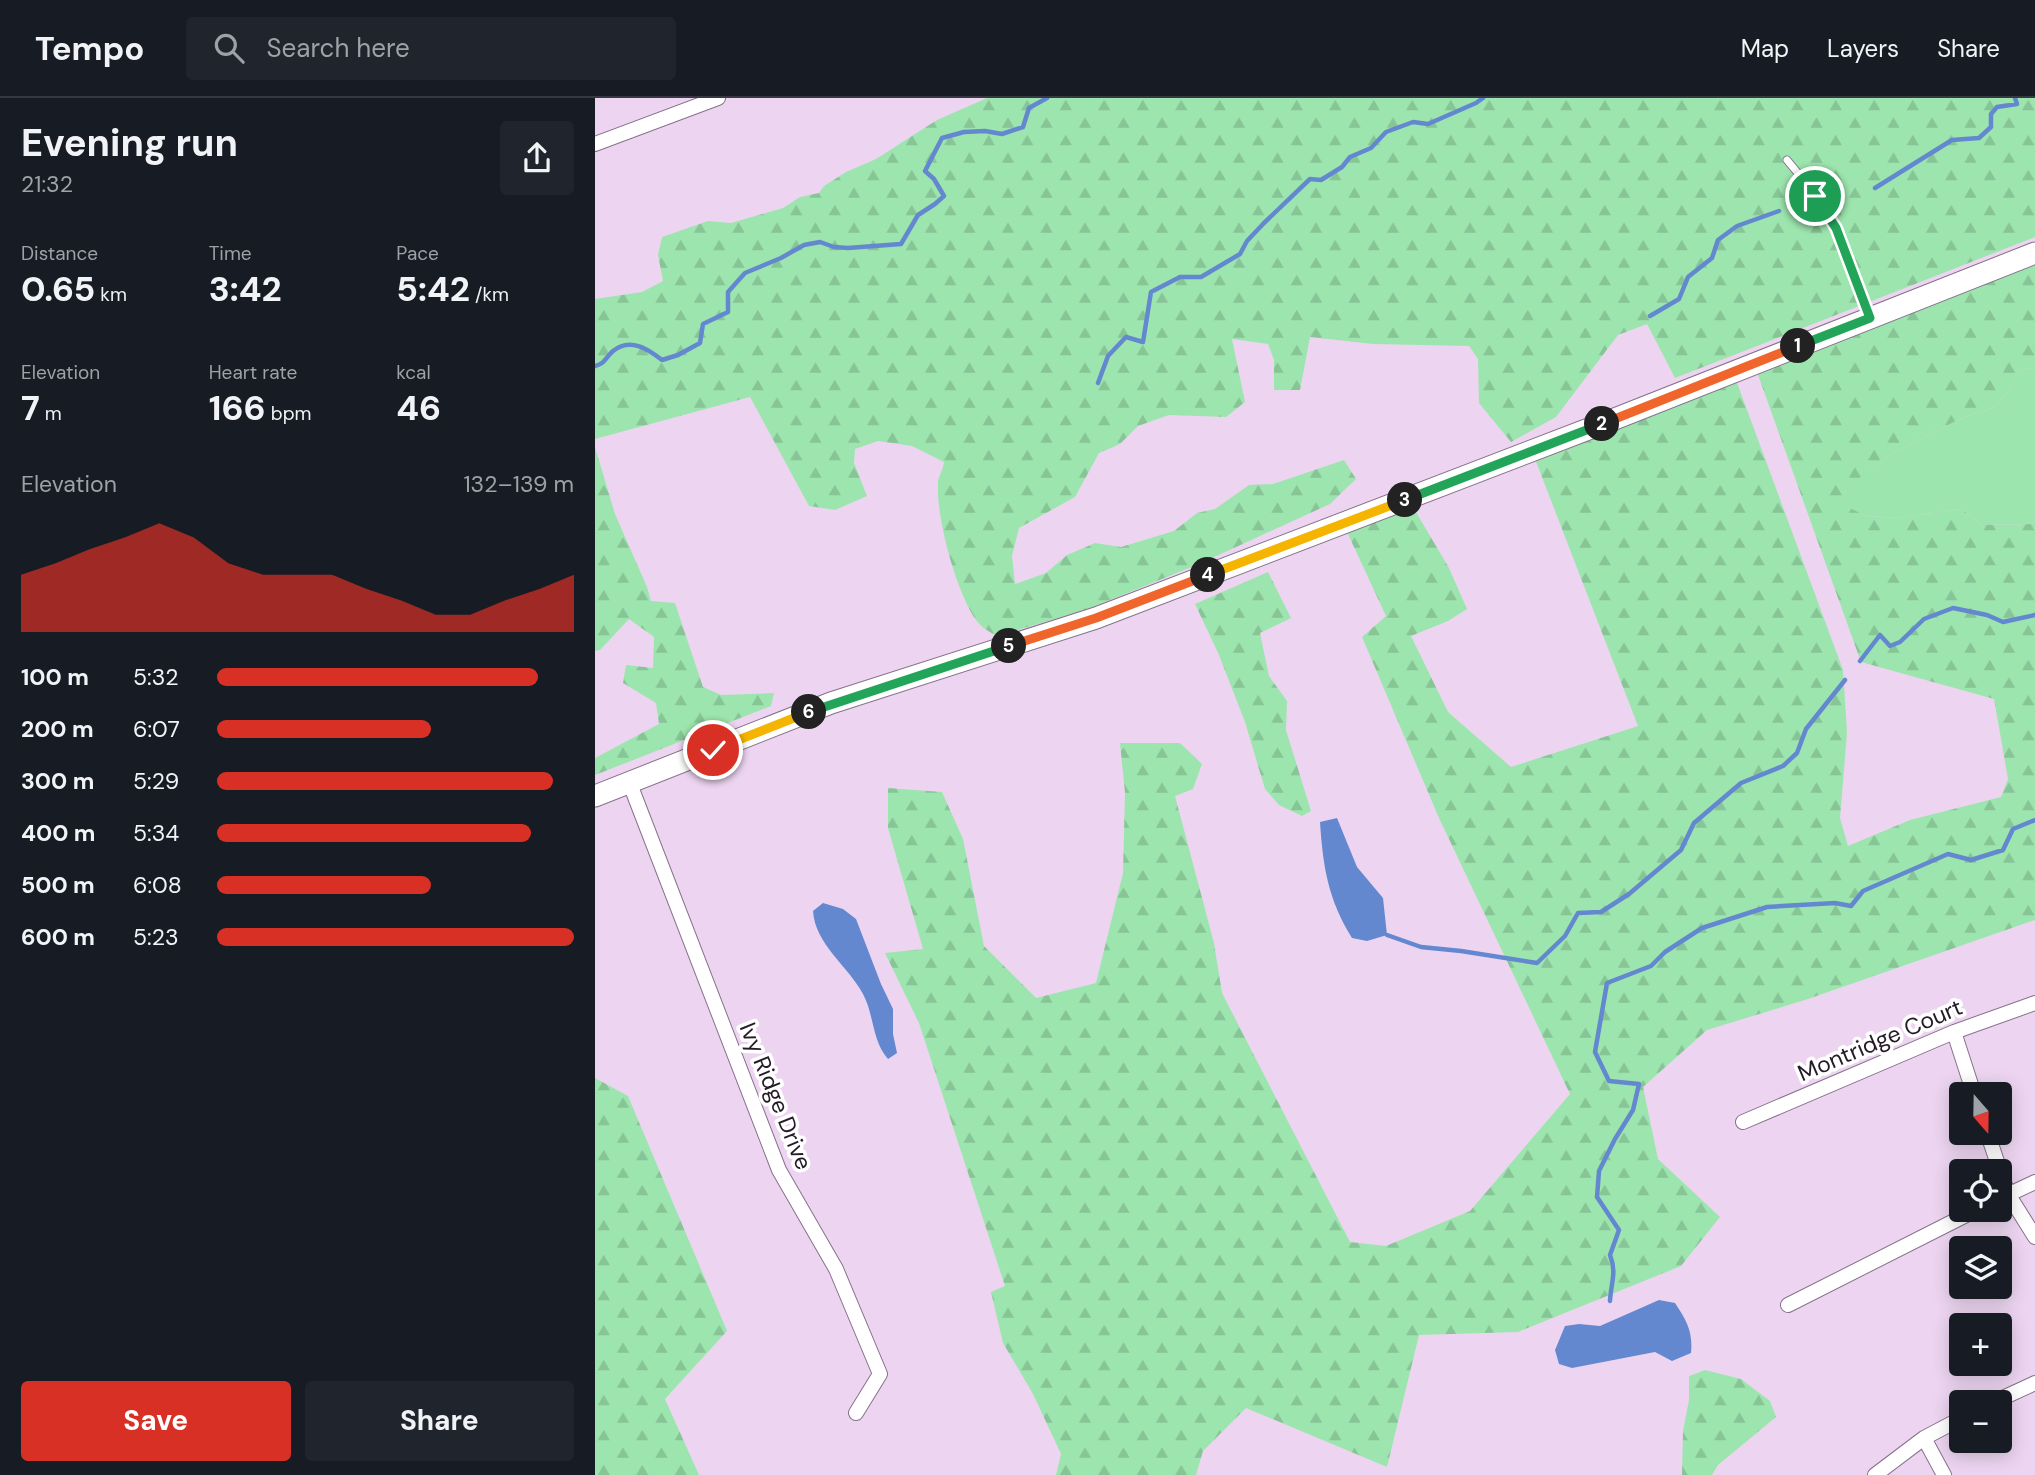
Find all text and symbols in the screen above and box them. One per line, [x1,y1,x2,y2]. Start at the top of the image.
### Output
search box [186,17,676,80]
text: Tempo [35,27,144,70]
icon: search [210,29,248,67]
text: Search here [266,31,410,65]
text: Map [1741,33,1789,64]
text: Layers [1827,33,1899,64]
text: Share [1937,33,2000,64]
text: Evening run [21,118,238,168]
button: share [500,121,574,195]
pin [1785,166,1845,226]
text: 21:32 [21,169,73,199]
icon: arrive [1796,177,1834,215]
text: Distance [21,241,98,266]
text: Time [209,241,252,266]
text: Pace [396,241,439,266]
text: 0.65 [21,266,95,312]
text: 3:42 [209,266,282,312]
text: 5:42 [396,266,470,312]
text: km [95,282,127,307]
text: /km [470,282,509,307]
pin: 1 [1781,328,1815,364]
text: 1 [1794,333,1801,358]
text: Elevation [21,360,100,385]
text: Heart rate [209,360,297,385]
text: kcal [396,360,431,385]
text: 7 [21,385,40,431]
text: 166 [209,385,266,431]
text: 46 [396,385,441,431]
text: m [40,401,62,426]
text: bpm [266,401,312,426]
pin: 2 [1585,406,1619,442]
text: 2 [1596,411,1607,436]
text: Elevation [21,469,117,499]
text: 132–139 m [463,469,574,499]
pin: 3 [1387,482,1423,518]
text: 3 [1399,487,1410,512]
pin: 4 [1191,558,1225,592]
text: 4 [1201,562,1214,587]
pin: 5 [991,628,1027,664]
text: 5 [1003,633,1014,658]
text: 100 m [21,662,89,692]
text: 5:32 [133,662,179,692]
pin: 6 [791,694,827,730]
text: 6 [802,699,815,724]
text: 200 m [21,714,94,744]
text: 6:07 [133,714,180,744]
pin [683,720,743,780]
icon: check [694,731,732,769]
text: 300 m [21,766,94,796]
text: 5:29 [133,766,179,796]
text: 400 m [21,818,95,848]
text: 5:34 [133,818,179,848]
text: 500 m [21,870,95,900]
text: 6:08 [133,870,182,900]
text: 600 m [21,922,95,952]
text: 5:23 [133,922,179,952]
street label: Montridge Court [1793,992,1967,1088]
street label: Ivy Ridge Drive [733,1018,819,1174]
north arrow [1949,1082,2013,1144]
map controls [1949,1082,2012,1453]
button: locate [1949,1159,2012,1222]
button: layers [1949,1236,2012,1299]
button: + [1949,1313,2012,1376]
button: Save [21,1381,291,1461]
button: Share [305,1381,574,1461]
button: − [1949,1390,2012,1453]

